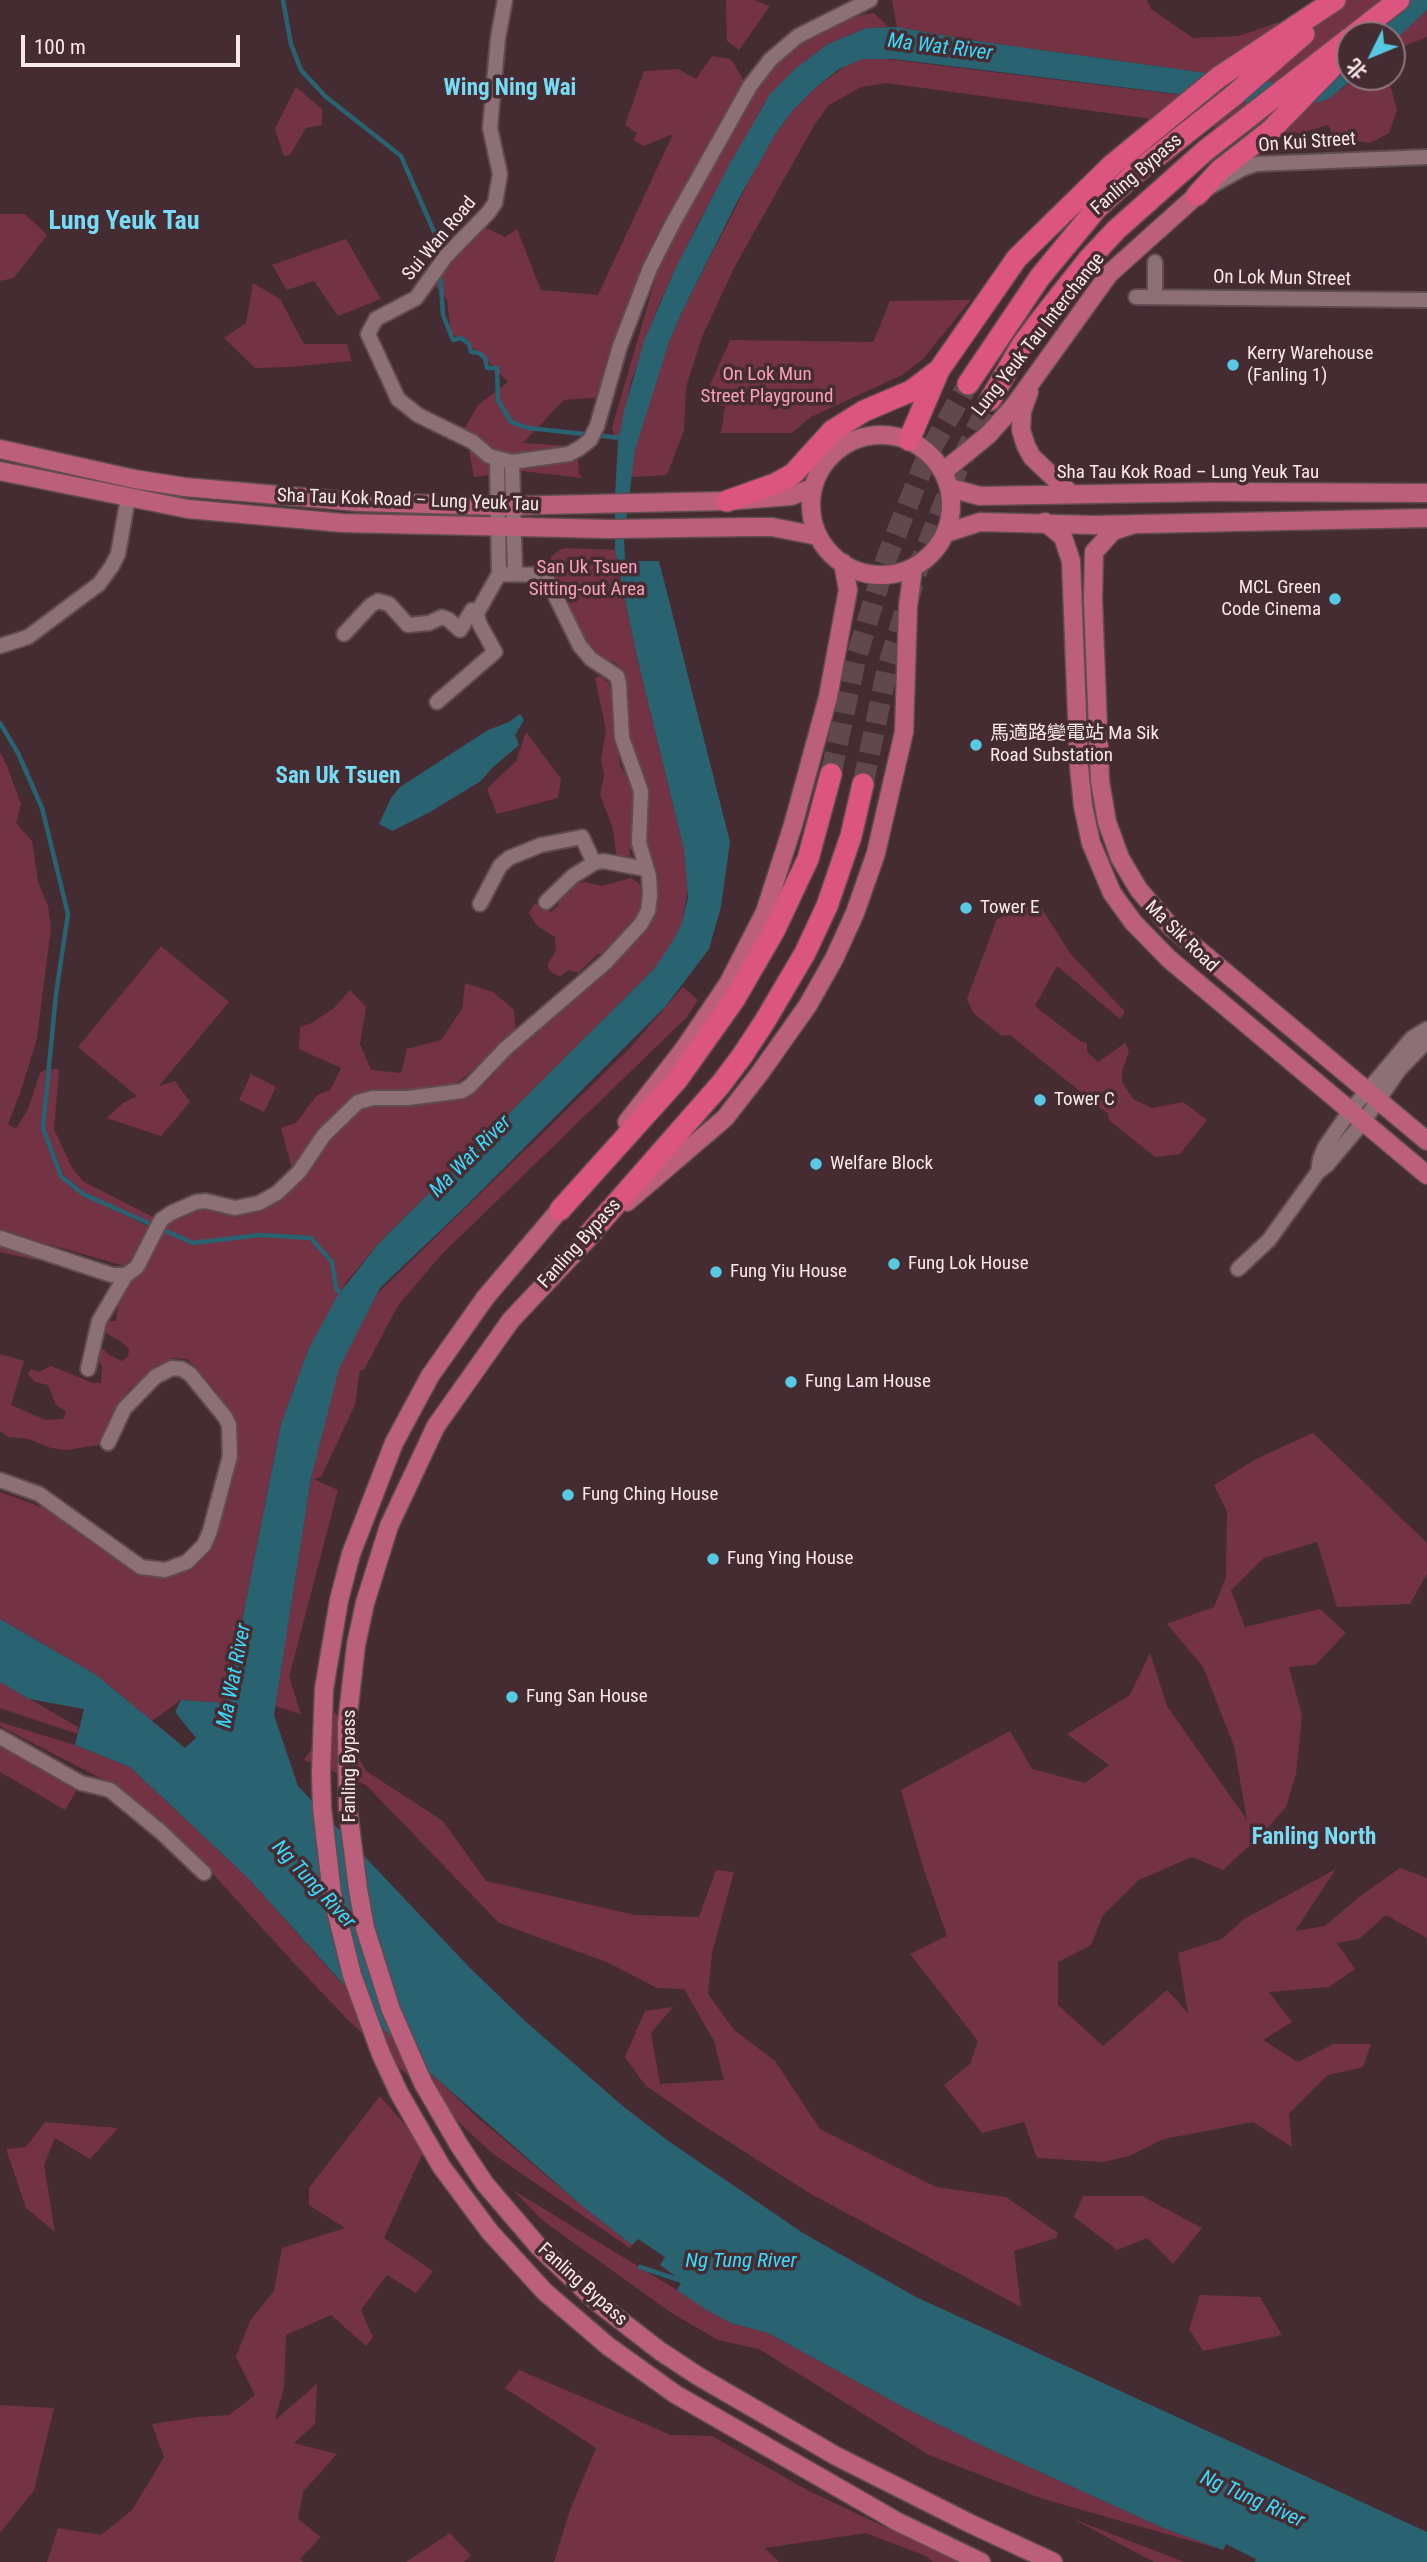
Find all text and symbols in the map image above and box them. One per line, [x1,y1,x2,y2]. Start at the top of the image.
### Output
scale bar [24,21,243,65]
north arrow [1336,21,1406,91]
water label: Ma Wat River [886,29,994,67]
text: 100 m [34,35,86,59]
text: 北 [1342,55,1372,84]
district label: Wing Ning Wai [444,75,576,103]
street label: On Kui Street [1258,128,1356,158]
street label: Fanling Bypass [1087,129,1187,221]
street label: Sui Wan Road [398,192,482,286]
district label: Lung Yeuk Tau [49,206,199,238]
street label: Lung Yeuk Tau Interchange [968,249,1110,421]
street label: On Lok Mun Street [1213,266,1351,292]
place label: Kerry Warehouse (Fanling 1) [1247,343,1373,387]
marker: Kerry Warehouse (Fanling 1) [1225,357,1241,373]
park label: On Lok Mun Street Playground [701,364,833,408]
street label: Sha Tau Kok Road – Lung Yeuk Tau [1057,462,1319,484]
street label: Sha Tau Kok Road – Lung Yeuk Tau [276,485,540,517]
park label: San Uk Tsuen Sitting-out Area [529,557,645,601]
place label: MCL Green Code Cinema [1221,577,1321,621]
marker: MCL Green Code Cinema [1327,591,1343,607]
place label: 馬適路變電站 Ma Sik Road Substation [990,723,1159,767]
marker: 馬適路變電站 Ma Sik Road Substation [968,737,984,753]
district label: San Uk Tsuen [276,763,400,791]
street label: Ma Sik Road [1140,896,1222,978]
place label: Tower E [980,897,1039,919]
marker: Tower E [958,900,974,916]
place label: Tower C [1054,1089,1115,1111]
marker: Tower C [1032,1092,1048,1108]
water label: Ma Wat River [425,1111,517,1203]
place label: Welfare Block [830,1153,933,1175]
marker: Welfare Block [808,1156,824,1172]
street label: Fanling Bypass [534,1194,626,1294]
place label: Fung Lok House [908,1253,1029,1275]
marker: Fung Lok House [886,1256,902,1272]
place label: Fung Yiu House [730,1261,847,1283]
marker: Fung Yiu House [708,1264,724,1280]
place label: Fung Lam House [805,1371,931,1393]
marker: Fung Lam House [783,1374,799,1390]
place label: Fung Ching House [582,1484,718,1506]
marker: Fung Ching House [560,1487,576,1503]
place label: Fung Ying House [727,1548,853,1570]
marker: Fung Ying House [705,1551,721,1567]
water label: Ma Wat River [213,1622,257,1730]
place label: Fung San House [526,1686,648,1708]
marker: Fung San House [504,1689,520,1705]
street label: Fanling Bypass [339,1710,361,1822]
district label: Fanling North [1252,1824,1376,1852]
water label: Ng Tung River [266,1836,360,1934]
street label: Fanling Bypass [532,2239,632,2331]
water label: Ng Tung River [685,2249,797,2275]
water label: Ng Tung River [1196,2466,1308,2534]

